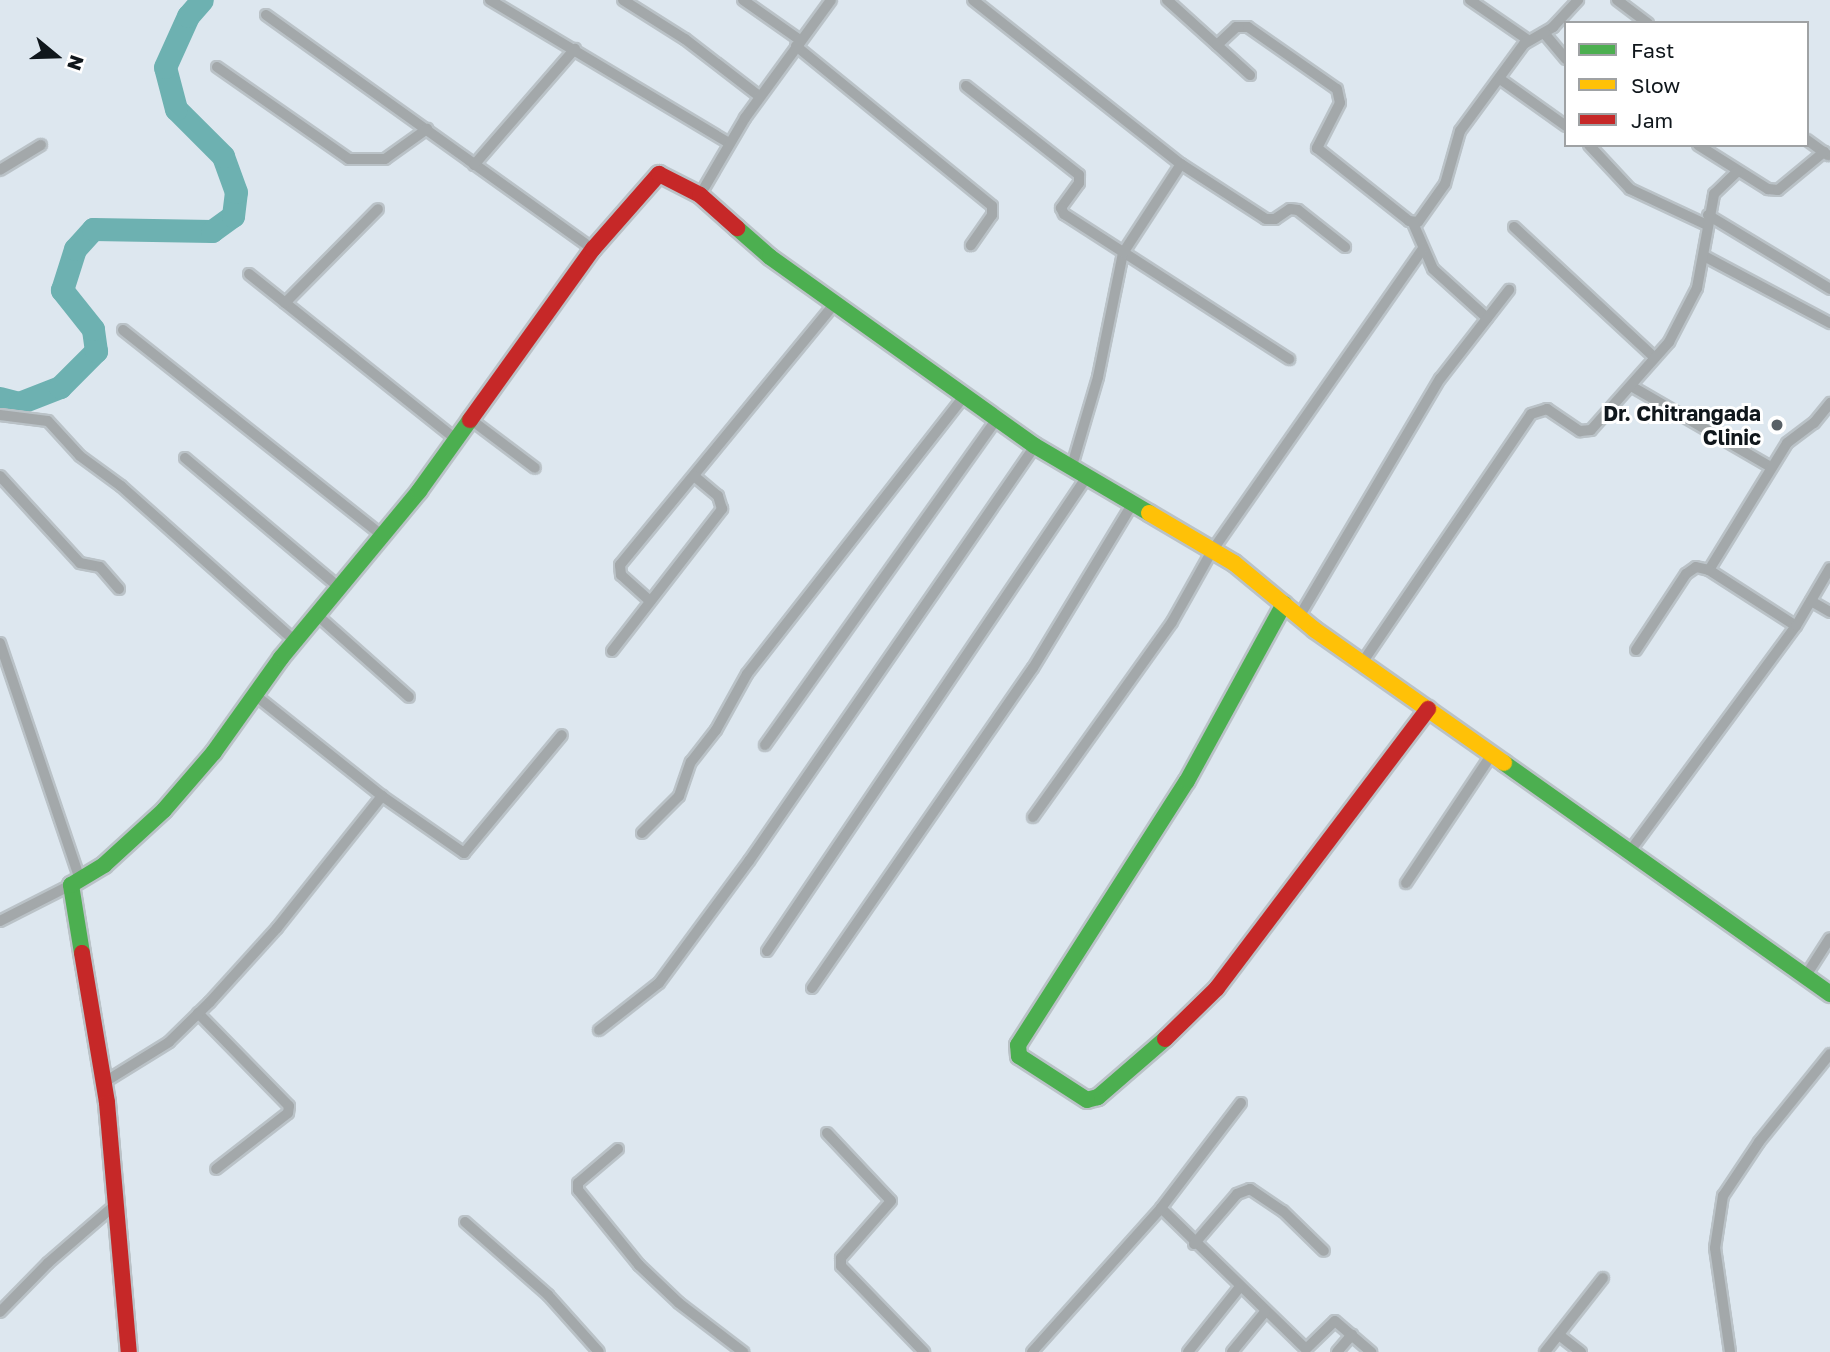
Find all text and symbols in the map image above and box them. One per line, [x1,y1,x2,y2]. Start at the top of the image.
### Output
north arrow [21,21,91,91]
legend [1564,21,1809,147]
text: Fast [1631,37,1674,63]
text: N [63,52,90,74]
text: Slow [1631,72,1680,98]
text: Jam [1631,107,1673,133]
place label: Dr. Chitrangada Clinic [1603,400,1761,450]
marker: Dr. Chitrangada Clinic [1767,415,1787,435]

